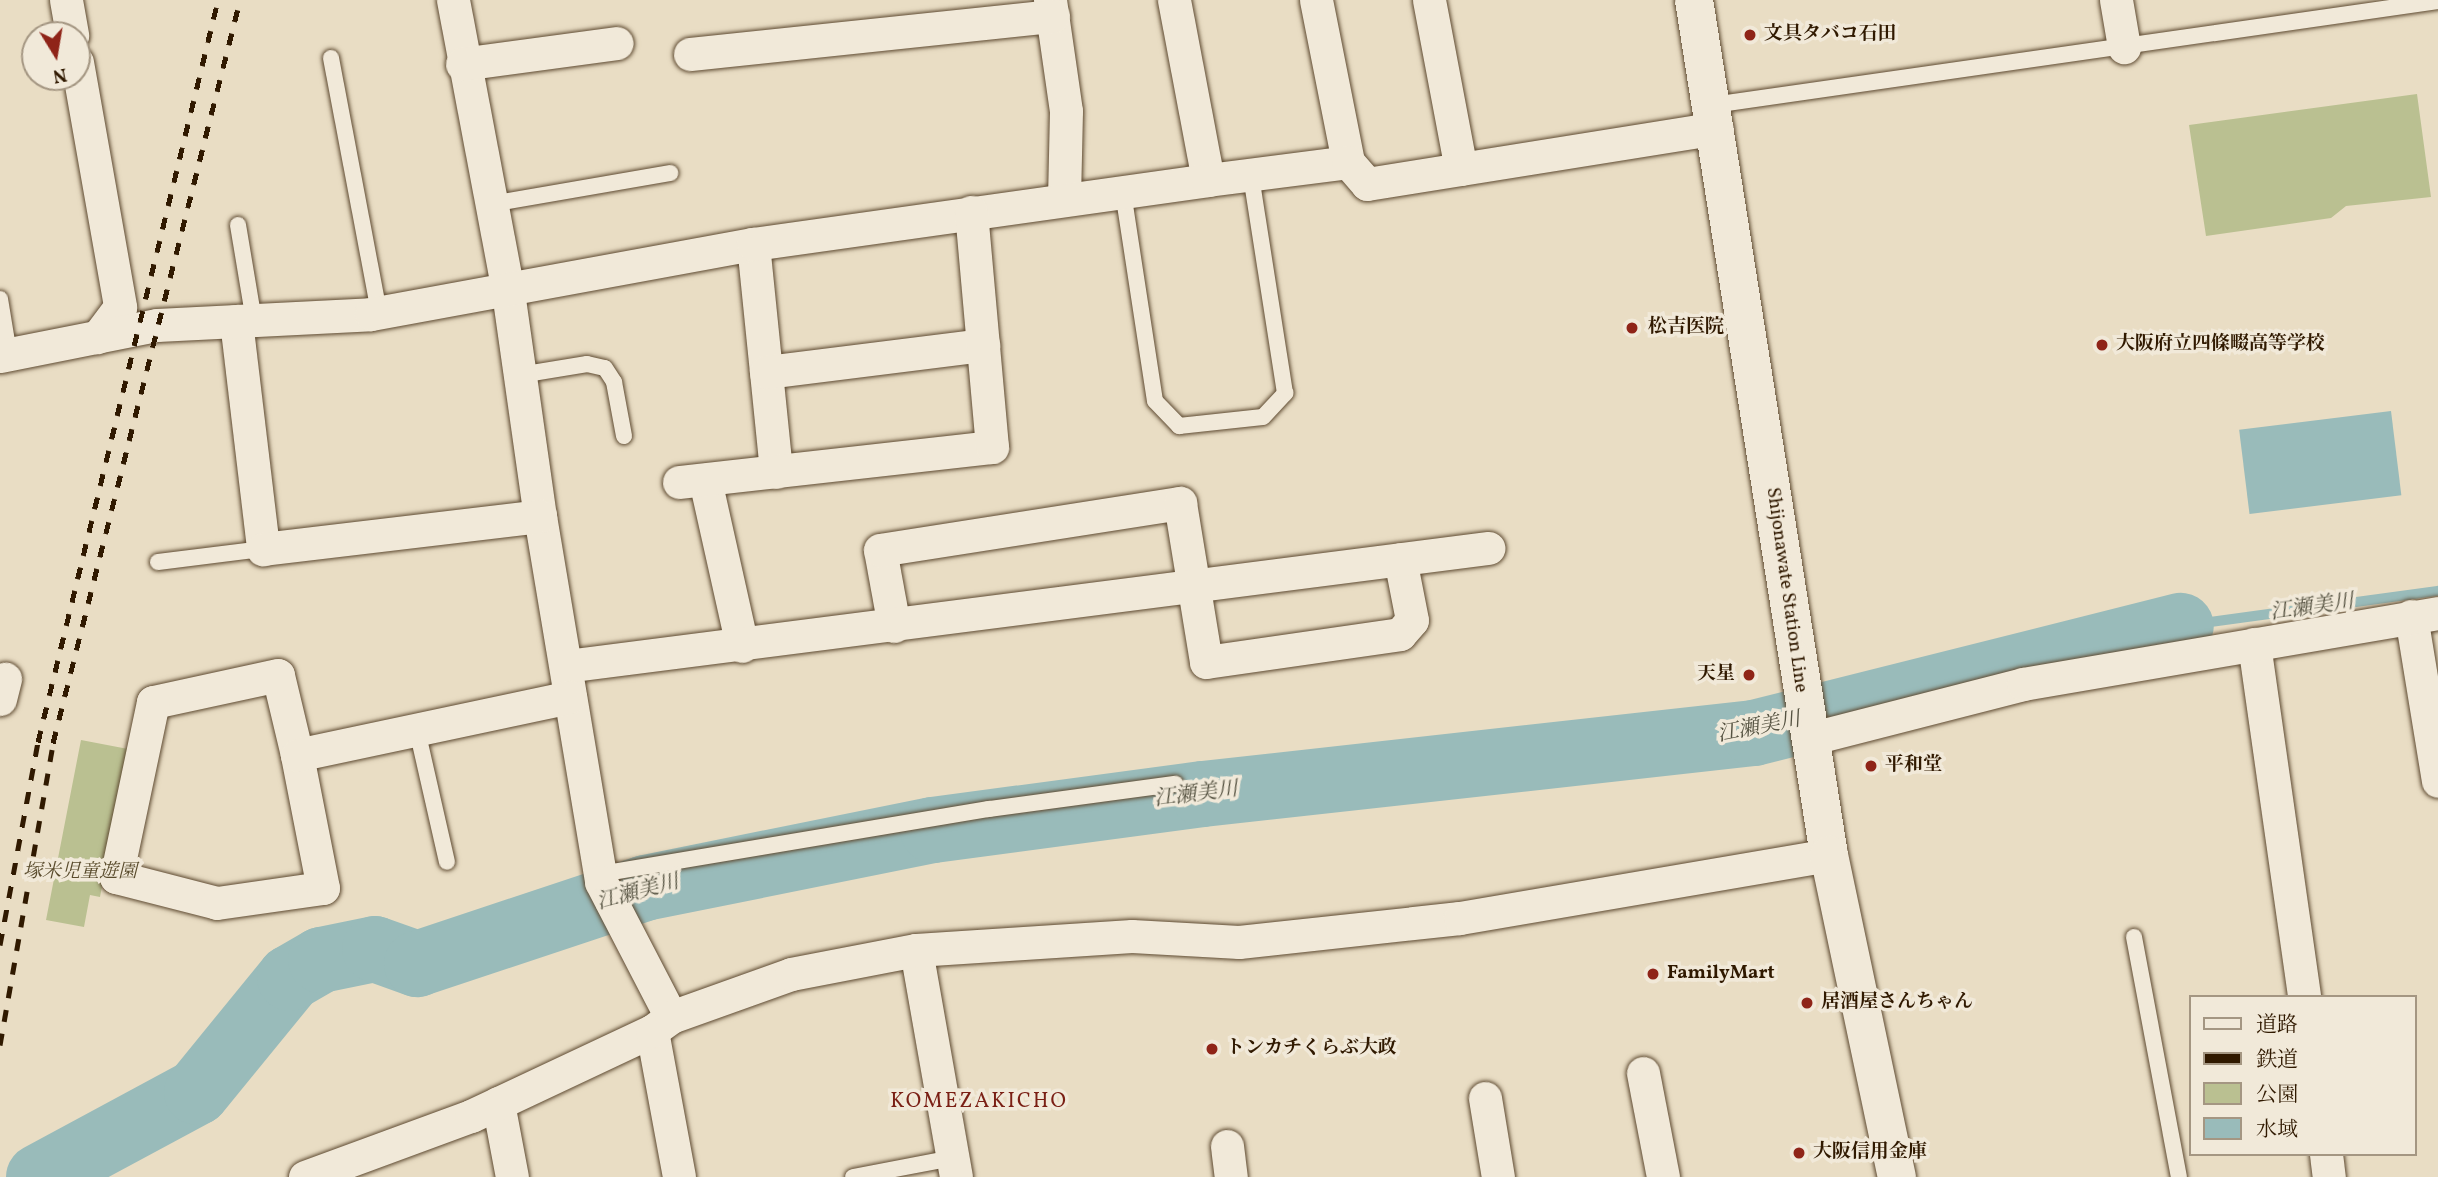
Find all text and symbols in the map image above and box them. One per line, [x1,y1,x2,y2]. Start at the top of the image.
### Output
north arrow [21,21,91,91]
place label: 文具タバコ石田 [1764,24,1897,46]
marker: 文具タバコ石田 [1742,27,1758,43]
text: N [50,61,69,89]
place label: 松吉医院 [1648,317,1724,339]
marker: 松吉医院 [1622,318,1642,338]
place label: 大阪府立四條畷高等学校 [2116,334,2325,356]
marker: 大阪府立四條畷高等学校 [2094,337,2110,353]
street label: Shijonawate Station Line [1760,486,1812,694]
water label: 江瀬美川 [2269,590,2355,626]
place label: 天星 [1697,664,1735,686]
marker: 天星 [1741,667,1757,683]
water label: 江瀬美川 [1715,708,1803,748]
place label: 平和堂 [1885,755,1942,777]
marker: 平和堂 [1863,758,1879,774]
water label: 江瀬美川 [1153,777,1239,813]
park label: 塚米児童遊園 [23,862,137,884]
water label: 江瀬美川 [594,870,682,916]
place label: FamilyMart [1667,963,1775,985]
marker: FamilyMart [1645,966,1661,982]
place label: 居酒屋さんちゃん [1821,992,1973,1014]
marker: 居酒屋さんちゃん [1799,995,1815,1011]
legend [2190,995,2417,1156]
text: 道路 [2256,1011,2298,1040]
place label: トンカチくらぶ大政 [1226,1038,1397,1060]
marker: トンカチくらぶ大政 [1204,1041,1220,1057]
text: 鉄道 [2256,1046,2298,1075]
text: 公園 [2256,1081,2298,1110]
district label: KOMEZAKICHO [892,1089,1066,1115]
text: 水域 [2256,1116,2298,1145]
place label: 大阪信用金庫 [1813,1142,1927,1164]
marker: 大阪信用金庫 [1791,1145,1807,1161]

